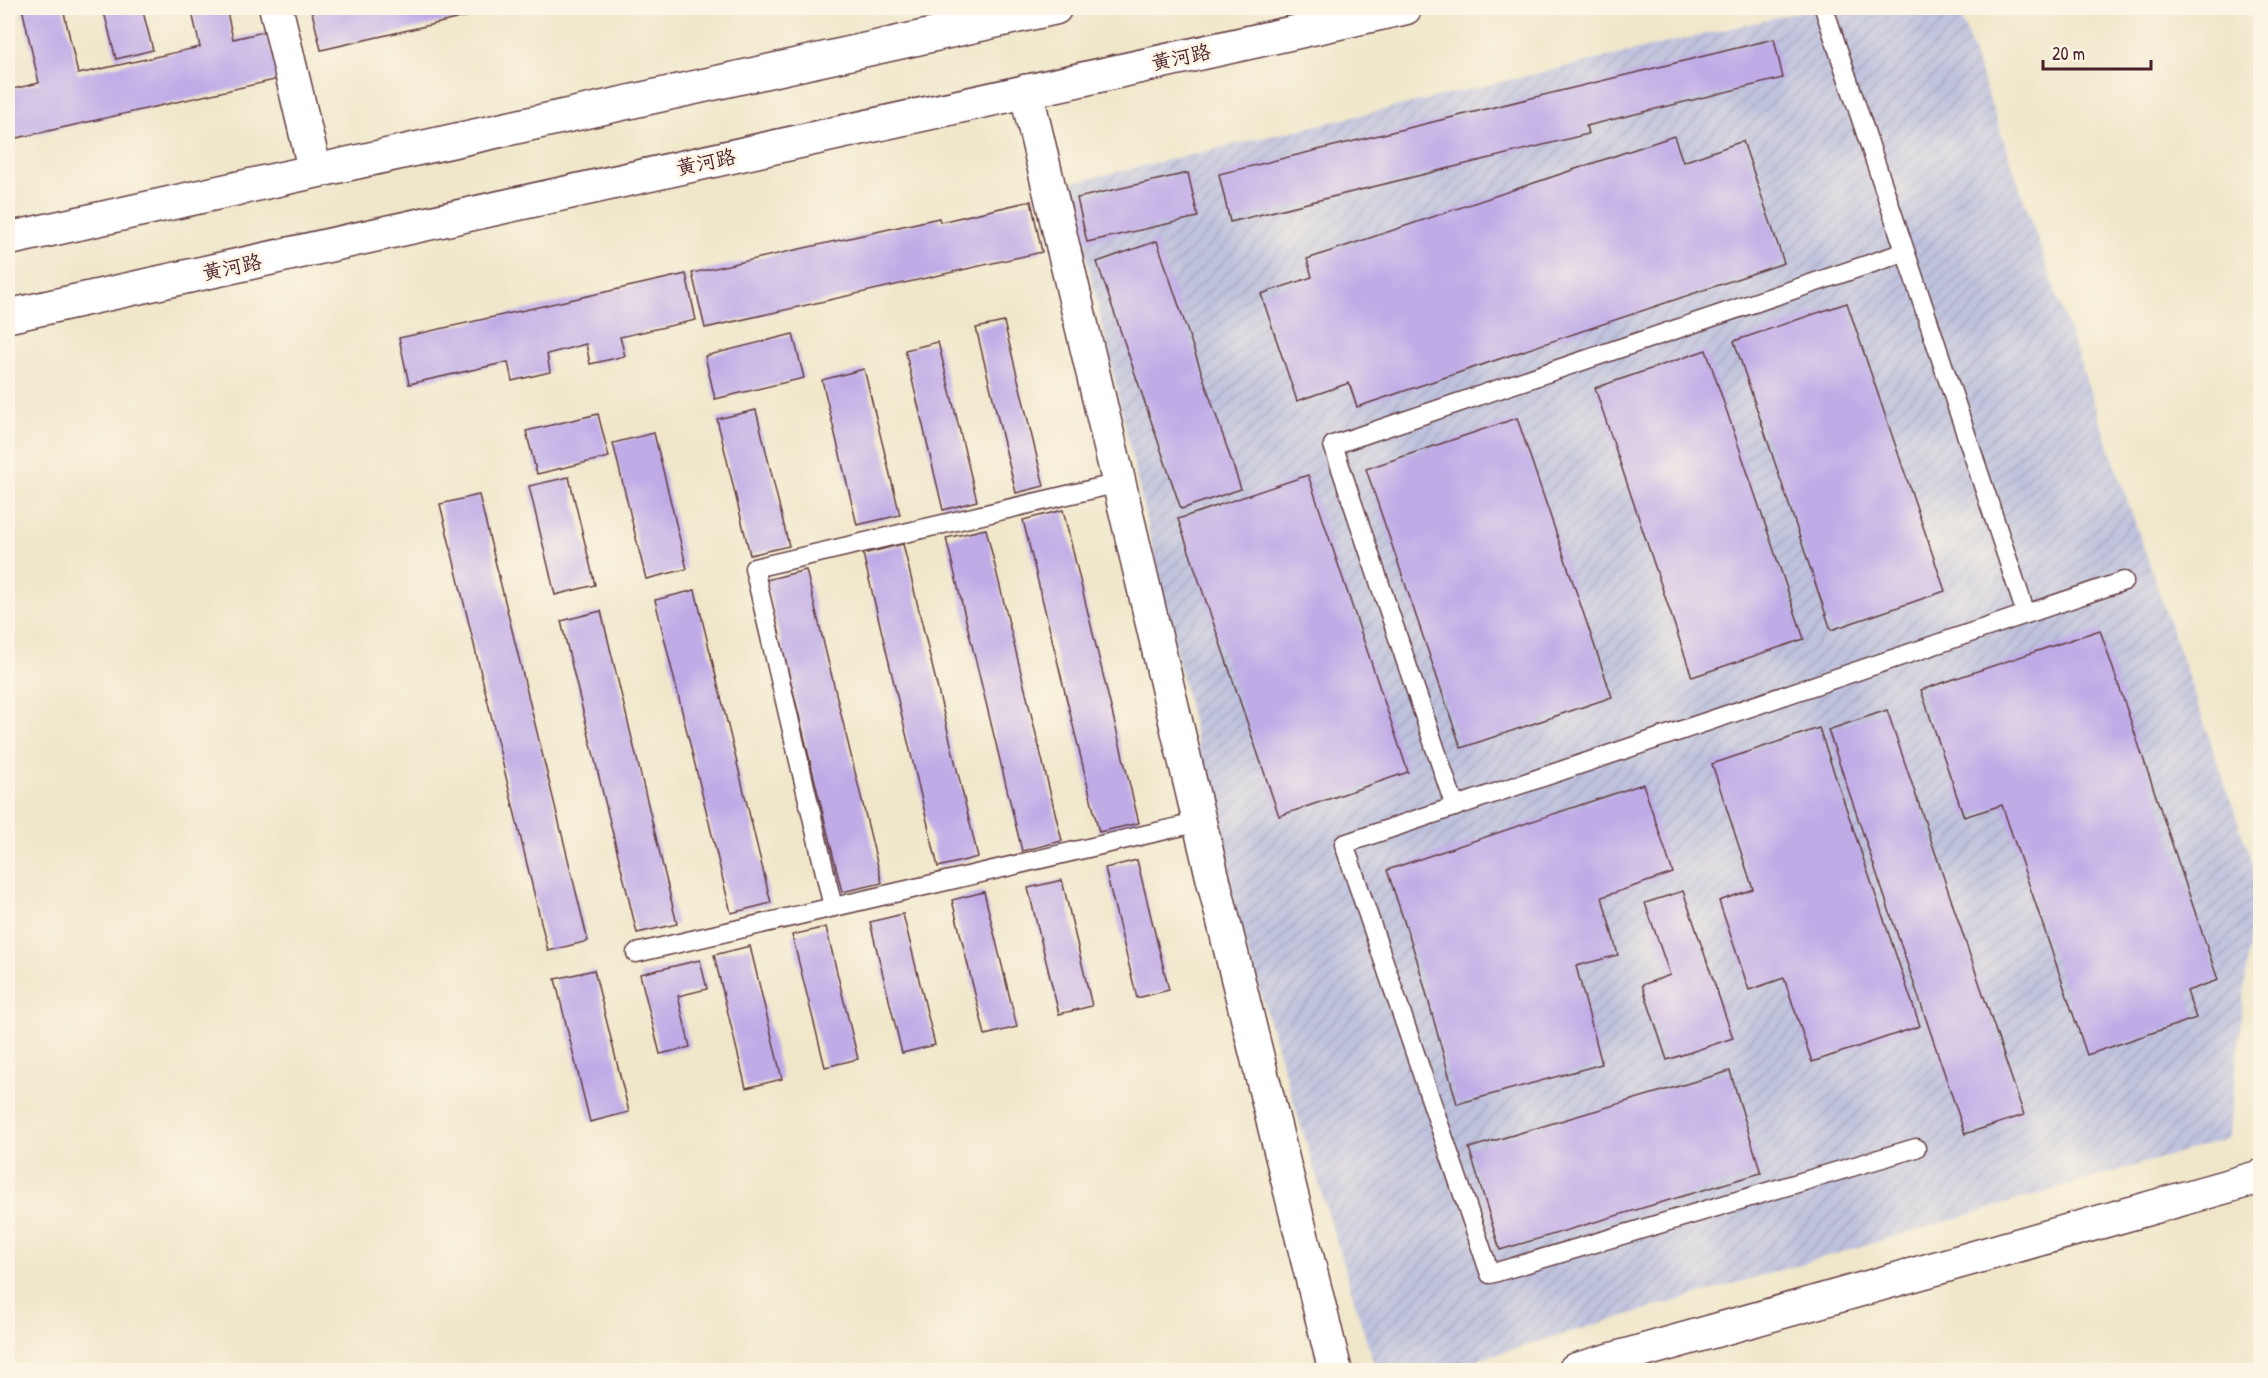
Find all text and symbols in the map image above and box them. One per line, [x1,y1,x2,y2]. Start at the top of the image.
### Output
scale bar [2043,33,2151,71]
street label: 黄河路 [1149,37,1214,76]
text: 20 m [2052,41,2085,66]
street label: 黄河路 [674,142,739,181]
street label: 黄河路 [200,247,265,286]

